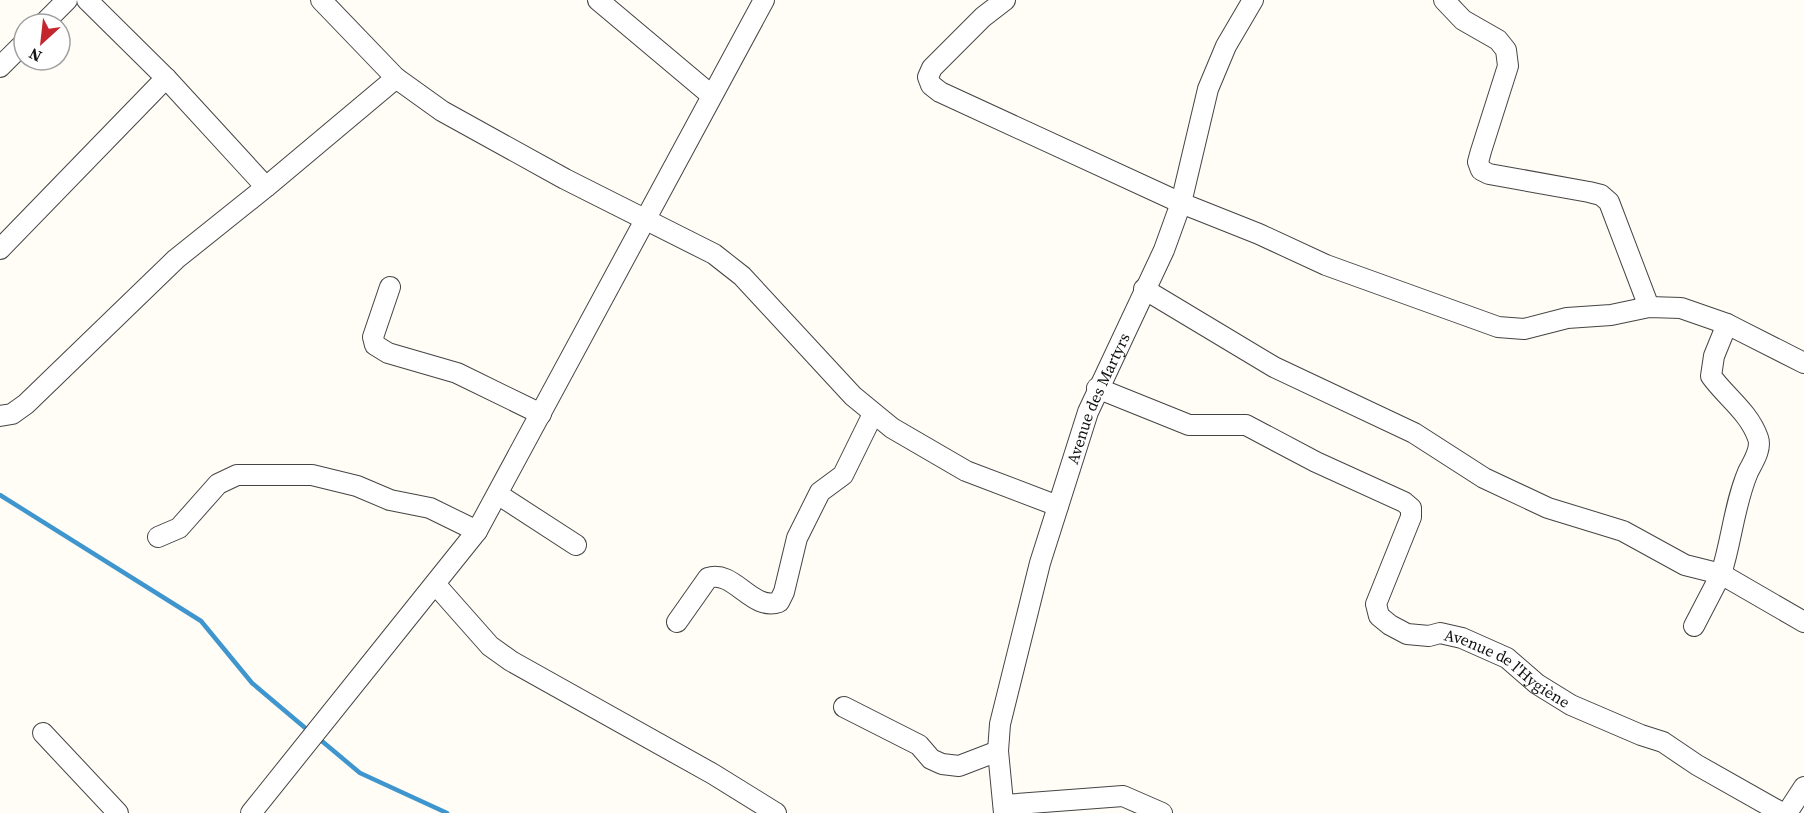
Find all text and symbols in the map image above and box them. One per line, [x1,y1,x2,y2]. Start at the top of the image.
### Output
north arrow [12,12,72,72]
text: N [25,43,45,68]
street label: Avenue des Martyrs [1061,329,1135,467]
street label: Avenue de l'Hygiène [1442,623,1574,713]

